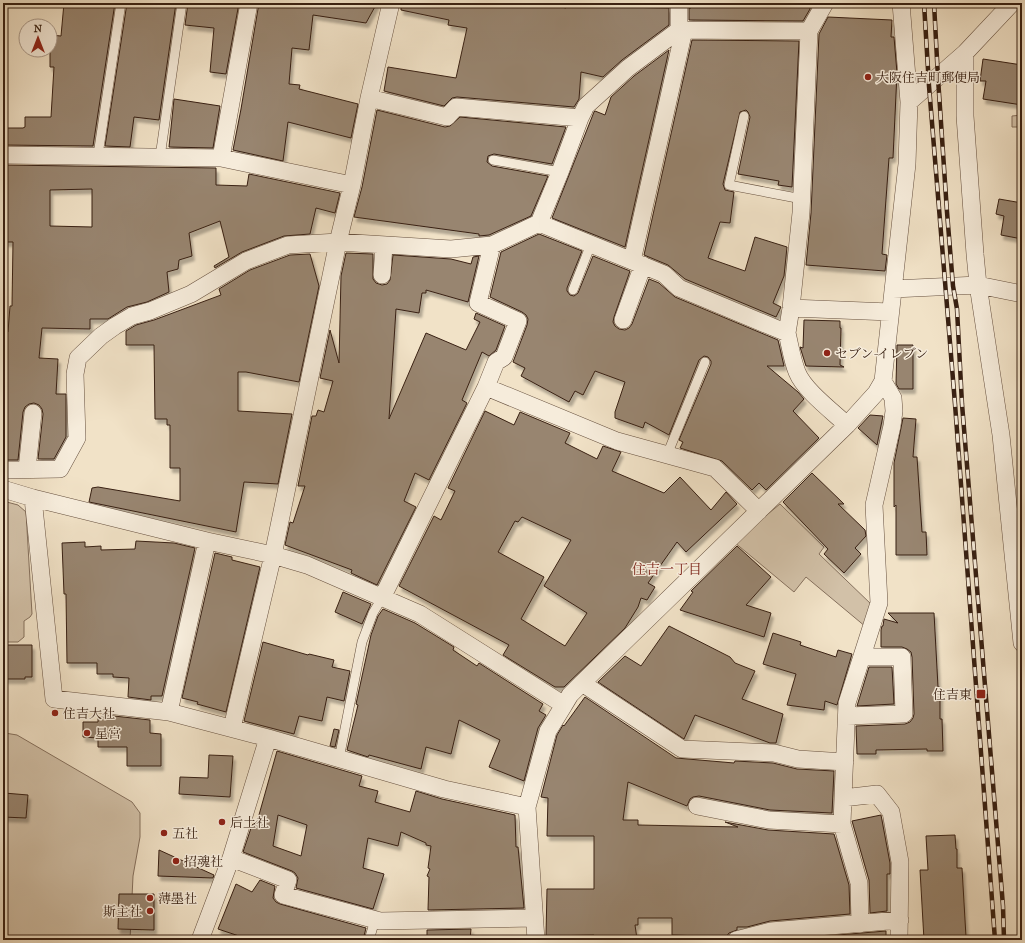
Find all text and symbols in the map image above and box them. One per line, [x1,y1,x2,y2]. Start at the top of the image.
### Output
north arrow [18,18,58,58]
text: N [34,22,43,35]
place label: 大阪住吉町郵便局 [876,70,980,85]
marker: 大阪住吉町郵便局 [863,72,873,82]
place label: セブン-イレブン [835,346,928,361]
marker: セブン-イレブン [822,348,832,358]
district label: 住吉一丁目 [632,561,702,578]
place label: 住吉東 [933,687,972,702]
marker: 住吉東 [975,688,987,700]
place label: 住吉大社 [63,706,115,721]
marker: 住吉大社 [50,708,60,718]
place label: 星宮 [95,726,121,741]
marker: 星宮 [82,728,92,738]
place label: 后土社 [230,815,269,830]
marker: 后土社 [217,817,227,827]
place label: 五社 [172,826,198,841]
marker: 五社 [159,828,169,838]
place label: 招魂社 [184,854,223,869]
marker: 招魂社 [171,856,181,866]
place label: 薄墨社 [158,891,197,906]
marker: 薄墨社 [145,893,155,903]
place label: 斯主社 [103,904,142,919]
marker: 斯主社 [145,906,155,916]

